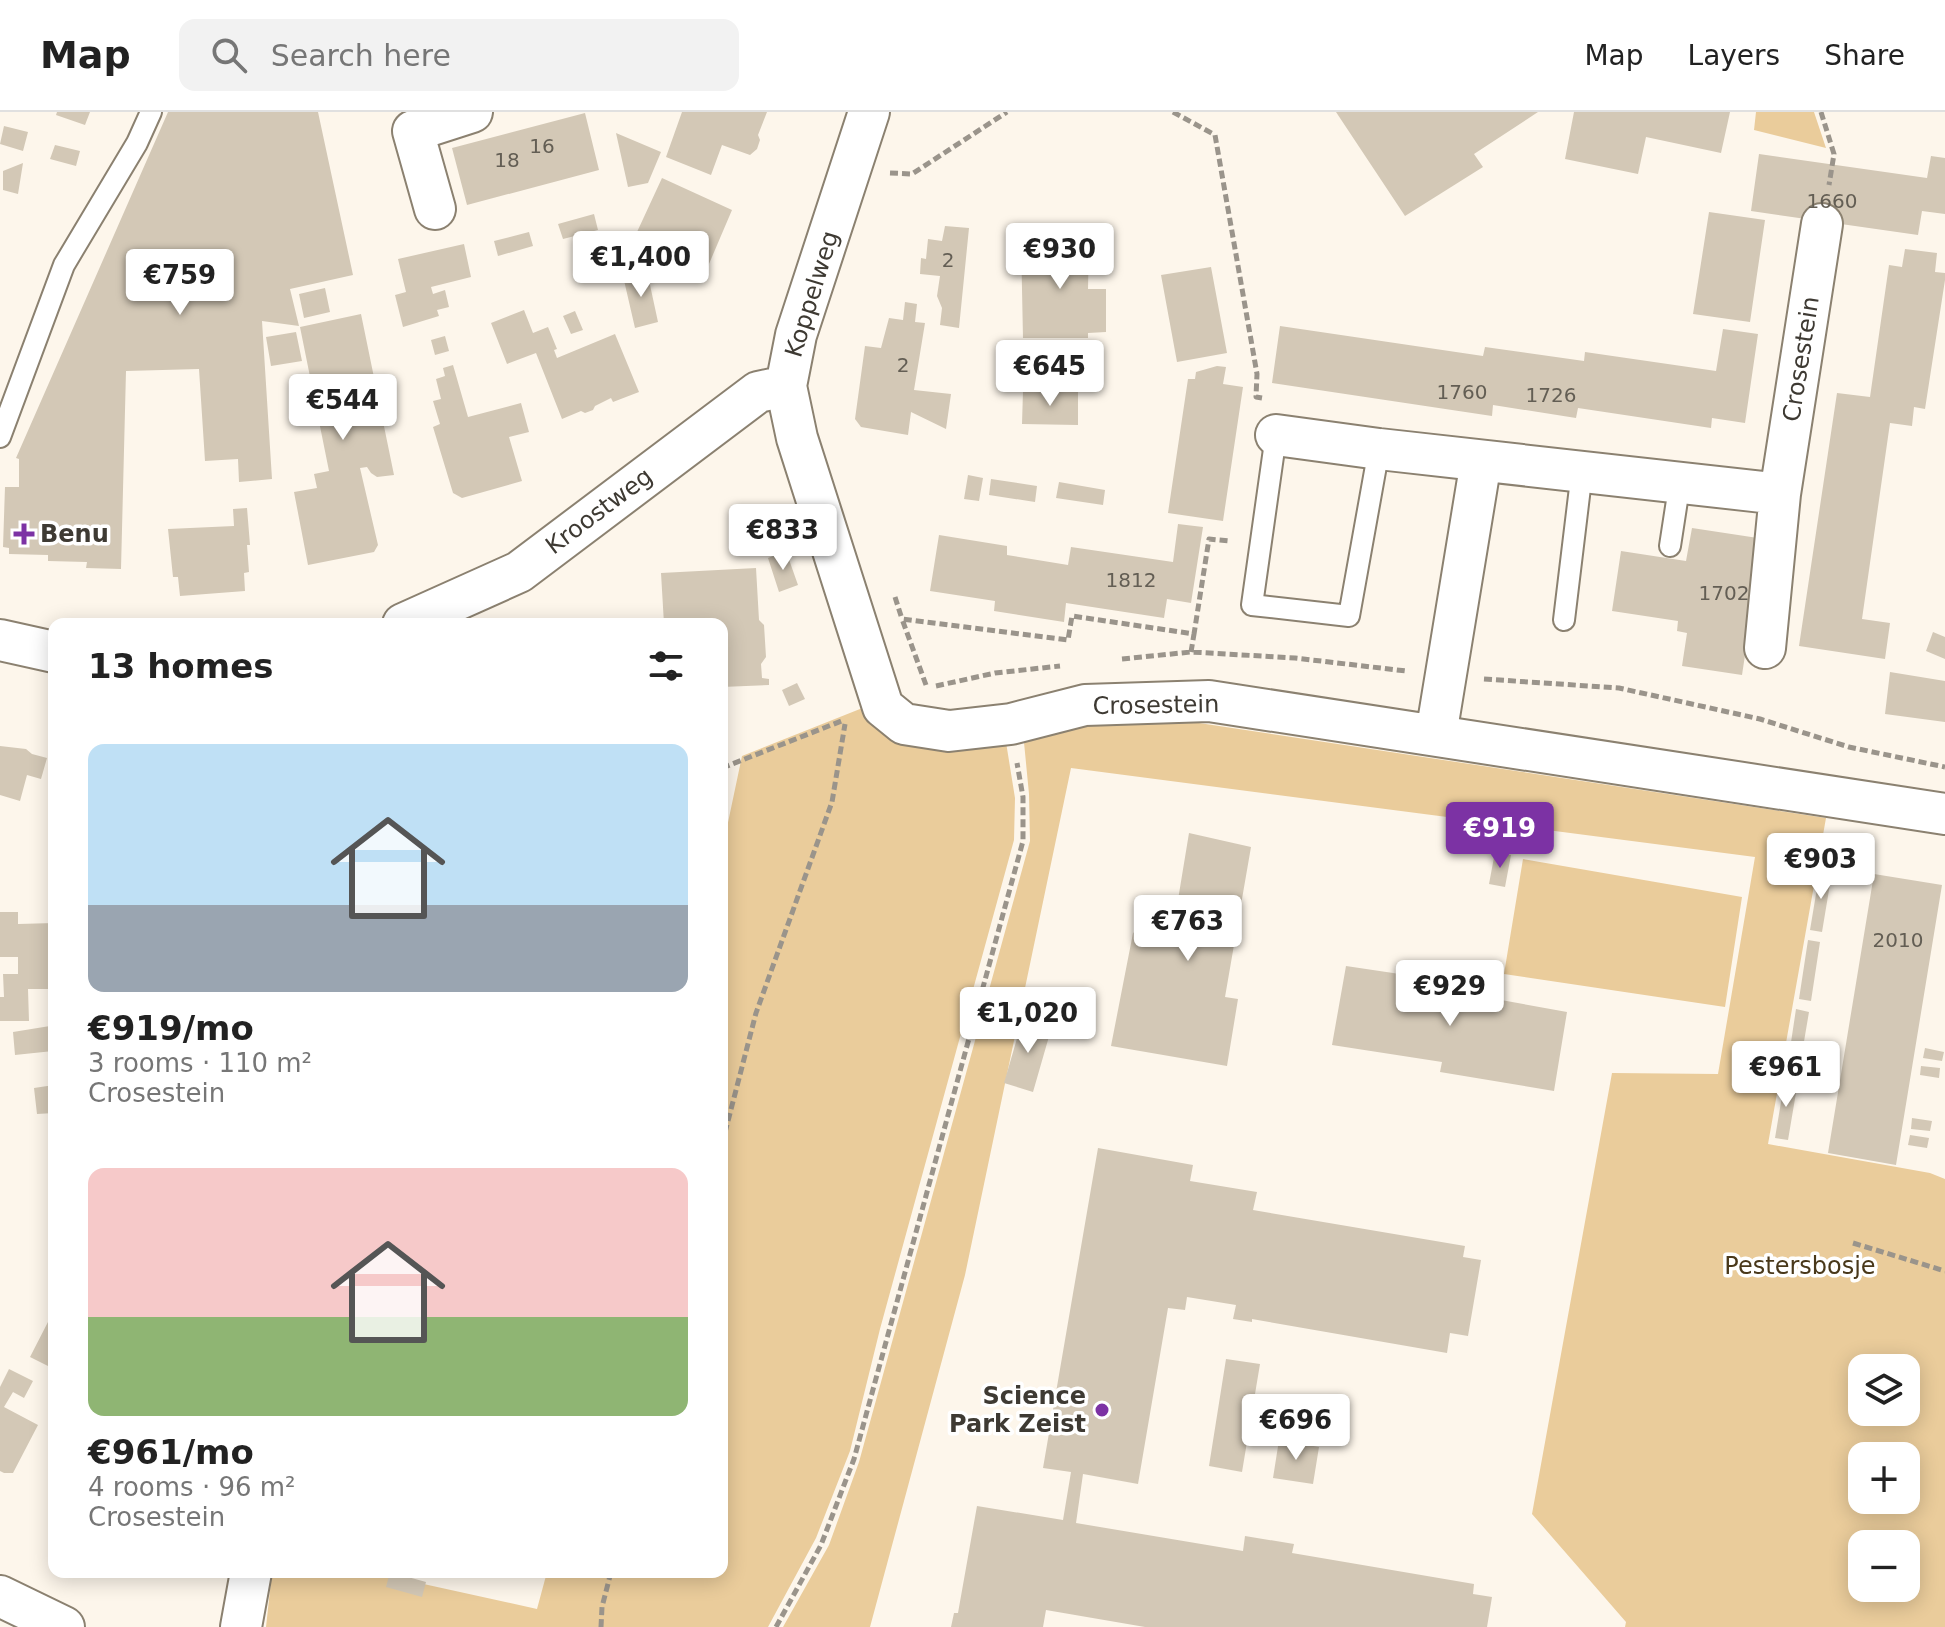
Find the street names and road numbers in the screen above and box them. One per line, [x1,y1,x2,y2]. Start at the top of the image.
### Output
street label: Koppelweg [779,227,845,361]
street label: Crosestein [1777,294,1825,424]
street label: Kroostweg [540,462,658,560]
street label: Crosestein [1092,690,1220,720]

